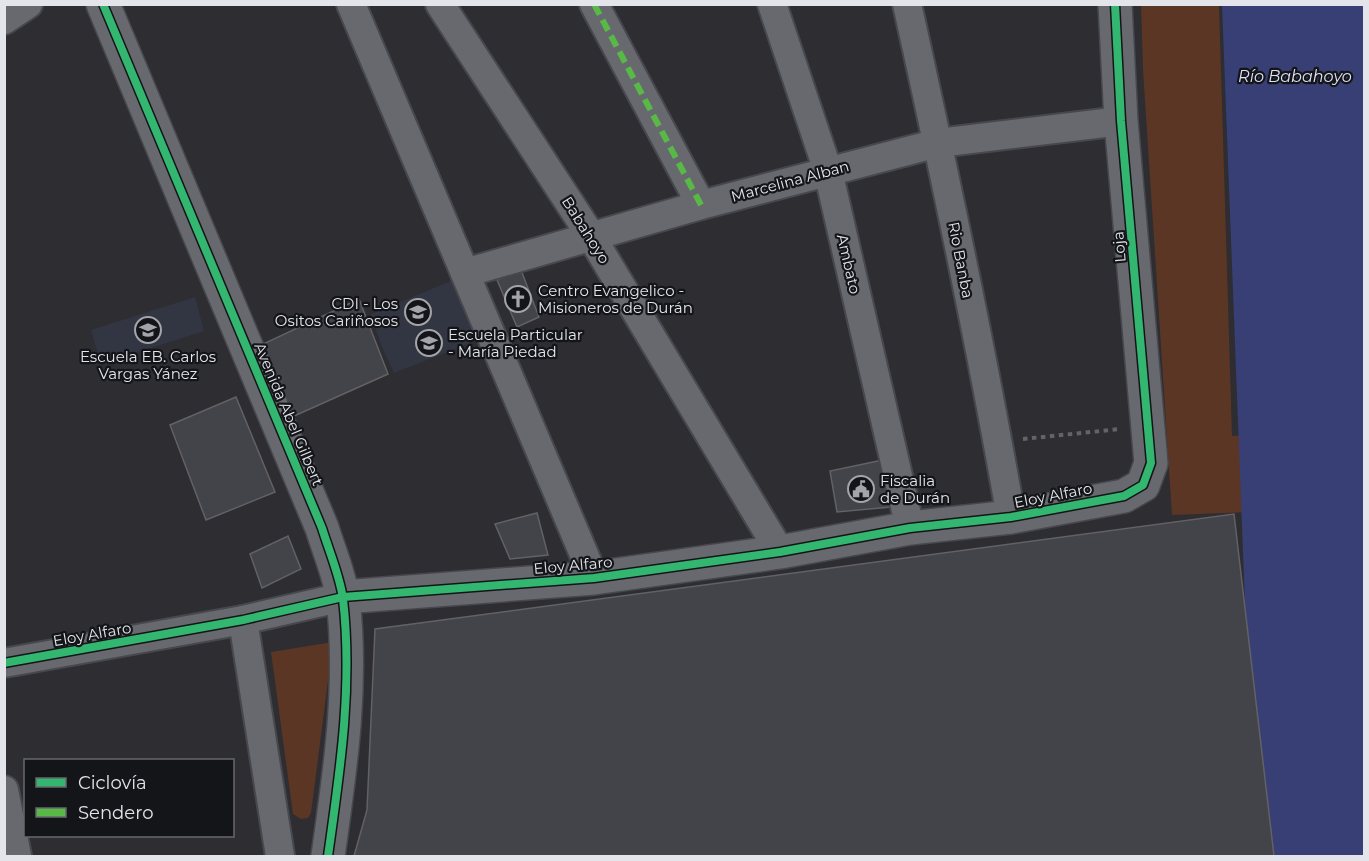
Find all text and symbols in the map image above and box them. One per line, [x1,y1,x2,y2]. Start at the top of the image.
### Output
water label: Río Babahoyo [1238,67,1352,86]
street label: Marcelina Alban [729,156,851,206]
street label: Babahoyo [558,193,614,267]
street label: Rio Banba [944,220,978,300]
street label: Loja [1108,231,1130,263]
street label: Ambato [833,232,865,296]
place label: Centro Evangelico - Misioneros de Durán [538,281,693,317]
church icon: Centro Evangelico - Misioneros de Durán [503,284,533,314]
place label: CDI - Los Ositos Cariñosos [275,294,398,330]
school or university icon: CDI - Los Ositos Cariñosos [403,297,433,327]
school or university icon: Escuela EB. Carlos Vargas Yánez [133,315,163,345]
place label: Escuela Particular - María Piedad [448,325,583,361]
school or university icon: Escuela Particular - María Piedad [414,328,444,358]
street label: Avenida Abel Gilbert [250,340,328,488]
place label: Escuela EB. Carlos Vargas Yánez [80,347,216,383]
place label: Fiscalia de Durán [880,471,950,507]
public building icon: Fiscalia de Durán [846,474,876,504]
street label: Eloy Alfaro [1012,478,1094,512]
street label: Eloy Alfaro [533,552,613,578]
street label: Eloy Alfaro [51,618,133,650]
legend [24,759,234,837]
text: Ciclovía [78,772,147,794]
text: Sendero [78,802,153,824]

